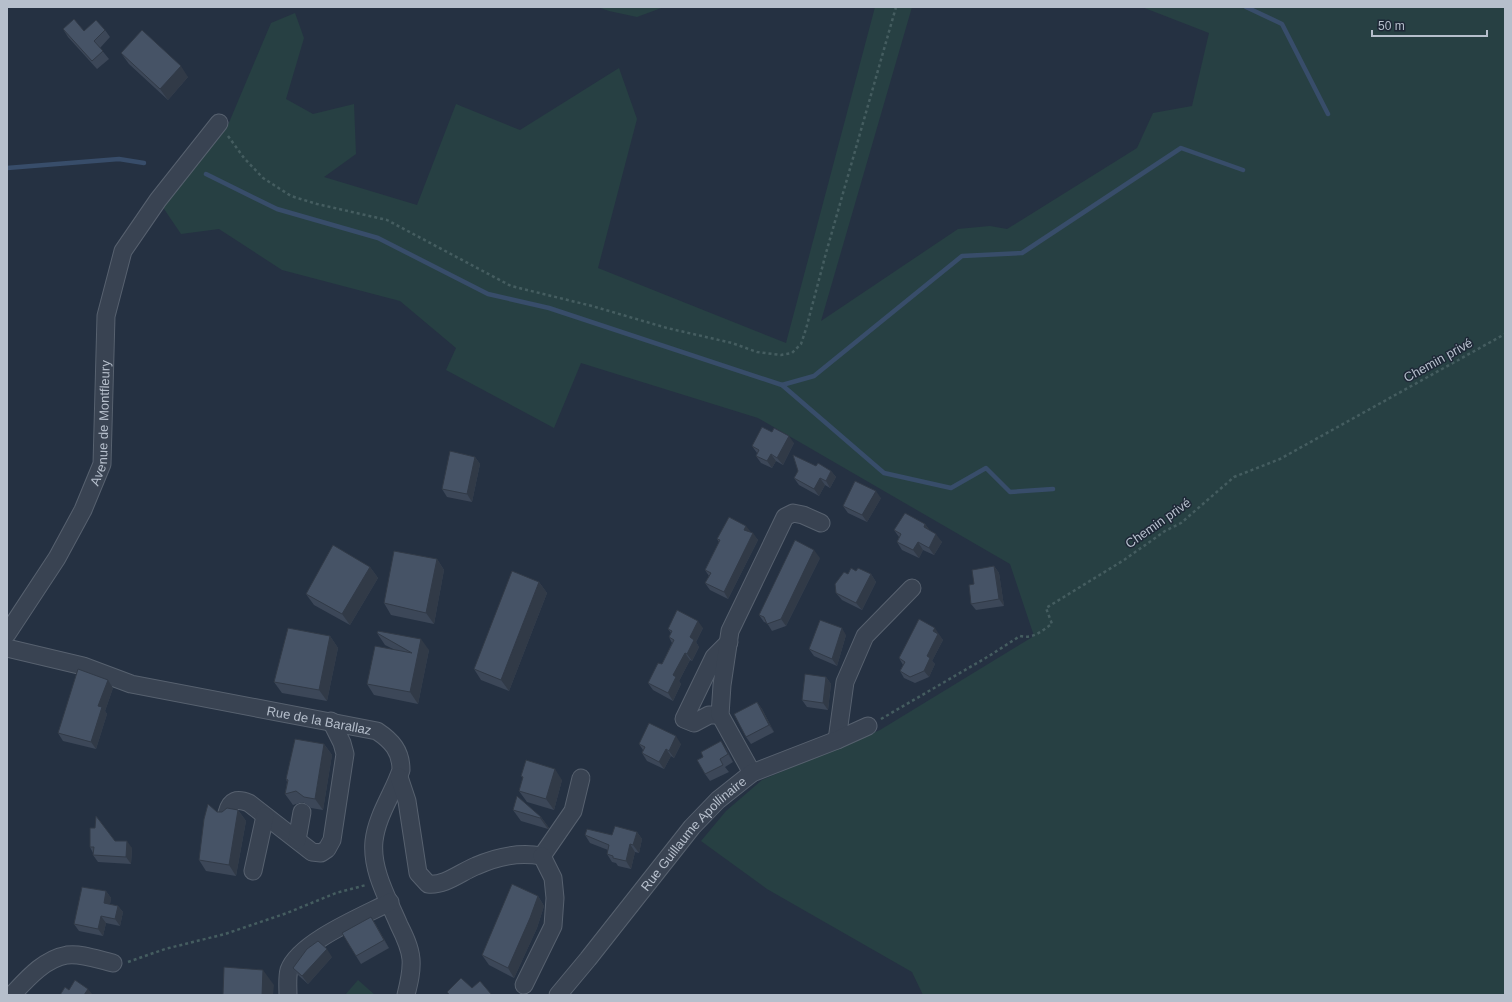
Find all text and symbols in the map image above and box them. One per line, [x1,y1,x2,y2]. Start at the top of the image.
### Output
scale bar [1372,12,1487,38]
text: 50 m [1378,19,1405,33]
street label: Chemin privé [1401,335,1475,385]
street label: Avenue de Montfleury [86,359,112,488]
street label: Chemin privé [1122,495,1194,551]
street label: Rue de la Barallaz [266,703,373,737]
street label: Rue Guillaume Apollinaire [637,773,749,894]

